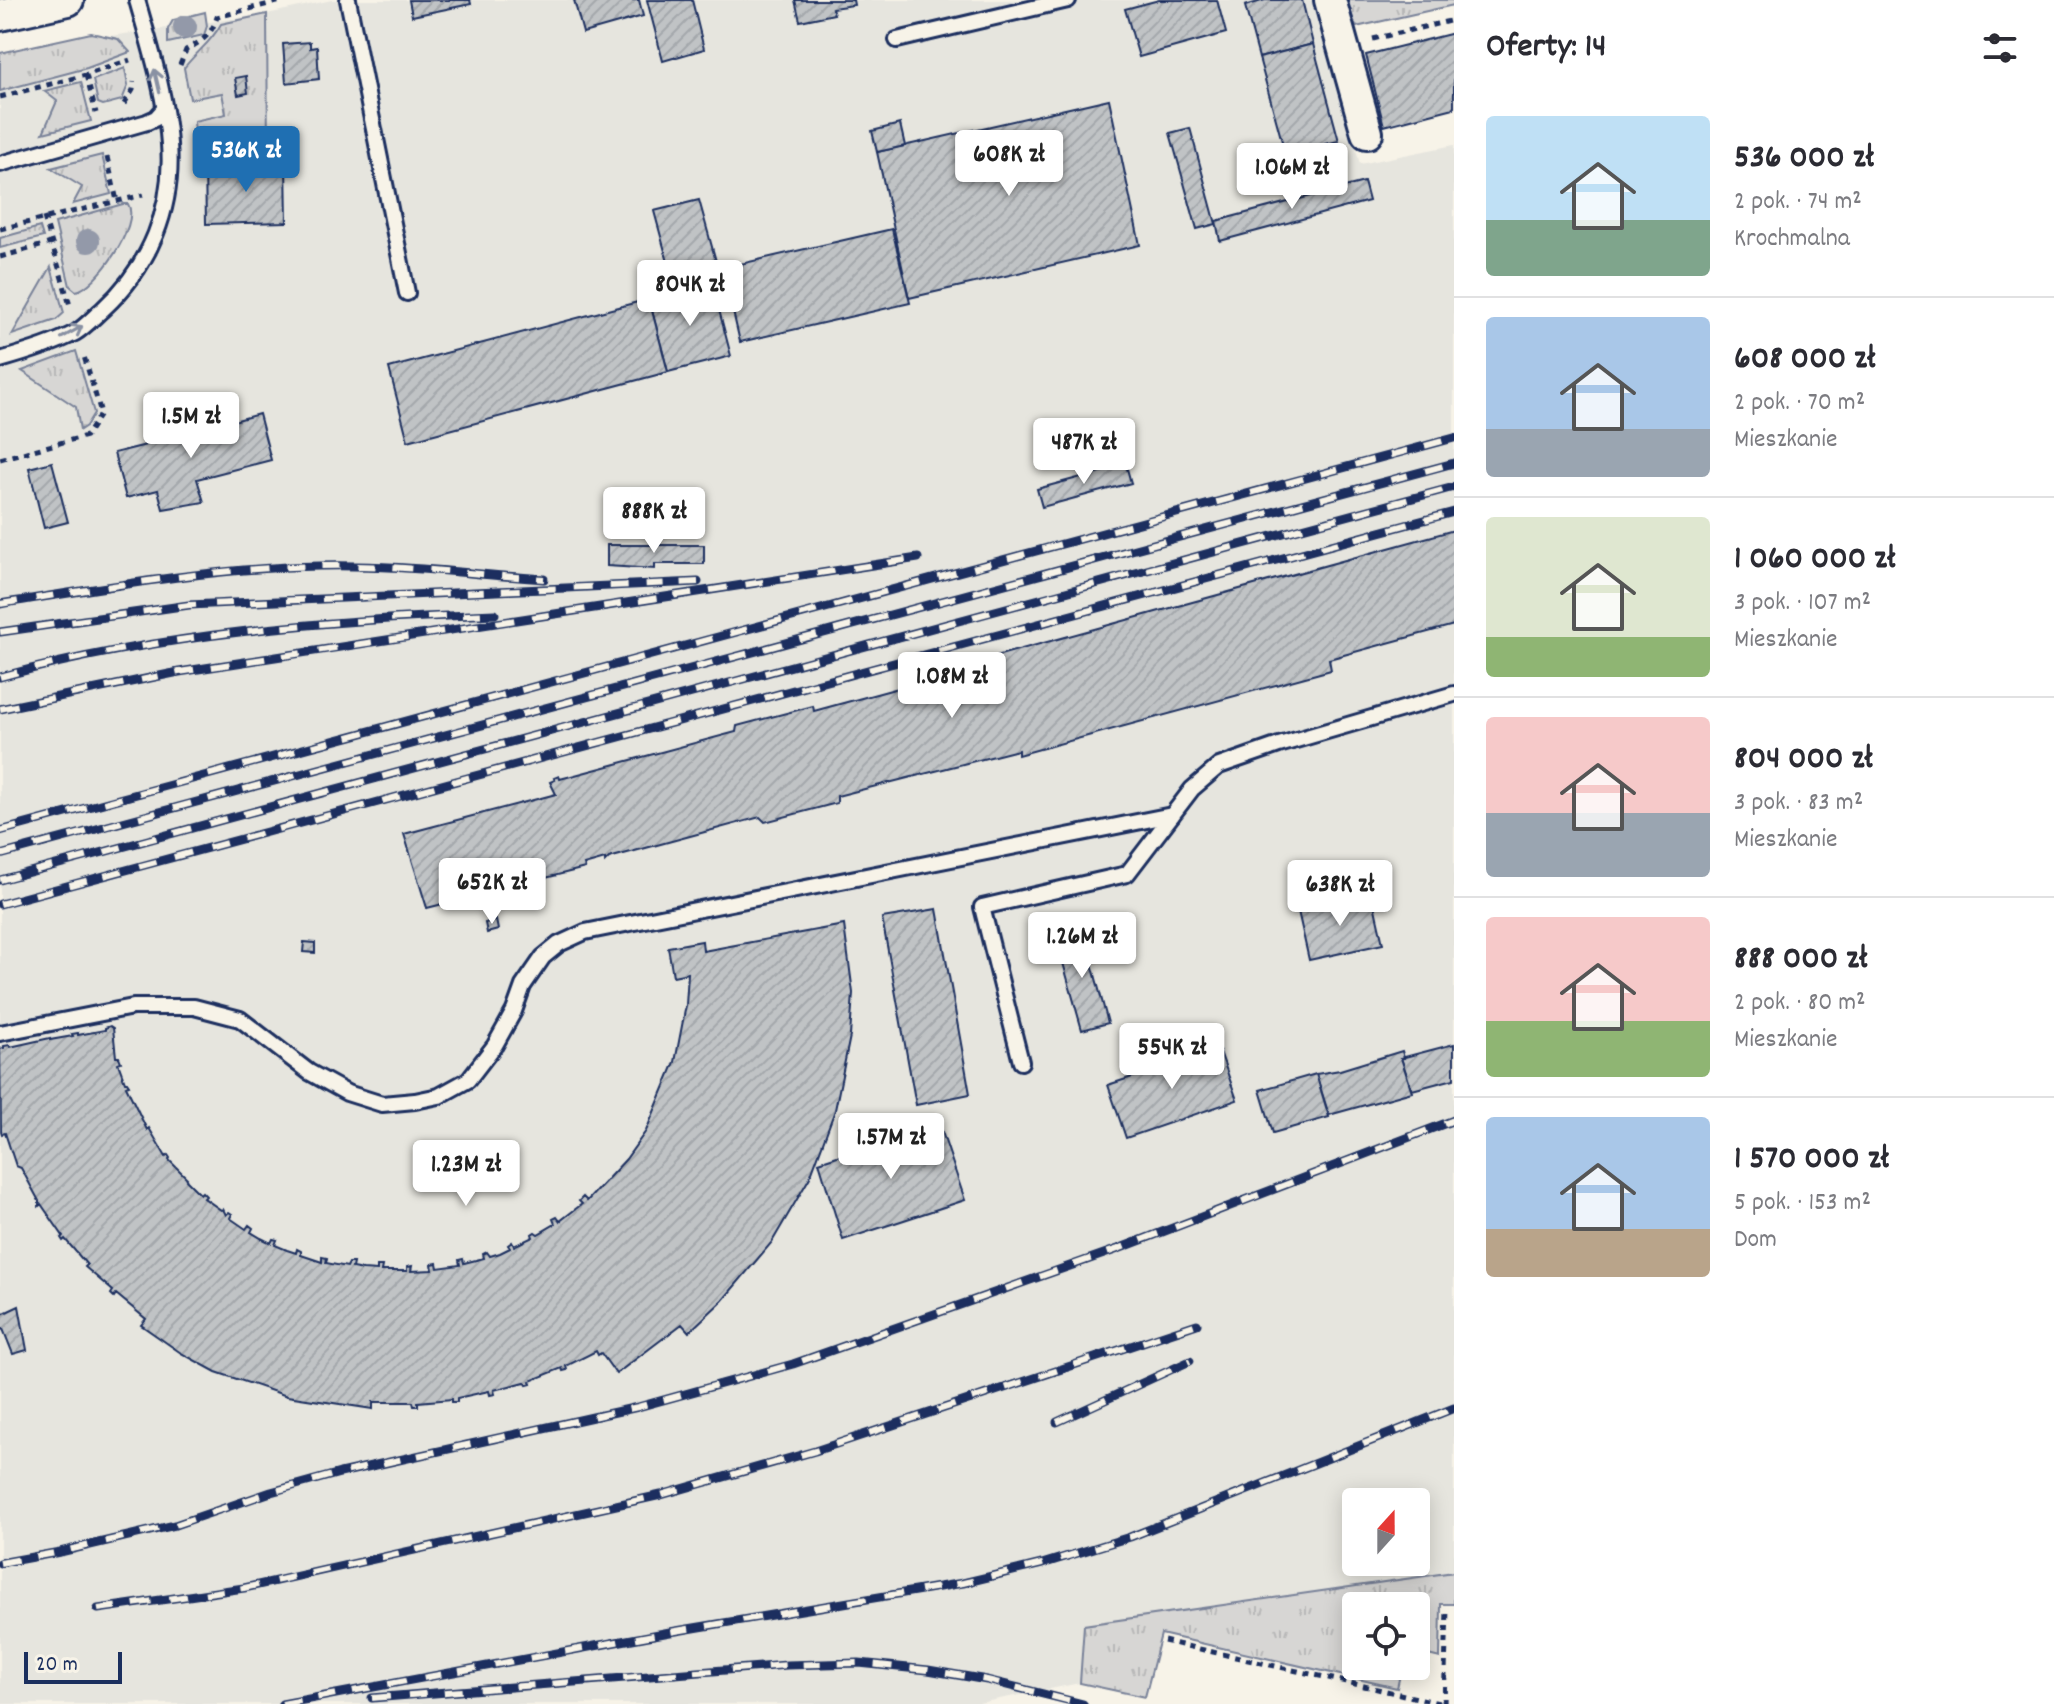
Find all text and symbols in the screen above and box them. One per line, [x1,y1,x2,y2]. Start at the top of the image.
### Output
text: Oferty: 14 [1486,24,1606,73]
icon: filters [1978,26,2022,70]
one-way arrow [149,68,164,94]
pin: 536K zł [172,126,320,194]
pin: 608K zł [935,130,1083,198]
text: 536K zł [211,133,281,170]
text: 536 000 zł [1734,135,1874,184]
text: 608K zł [973,137,1045,174]
pin: 1.06M zł [1209,143,1375,211]
icon: home [1550,148,1646,244]
text: 1.06M zł [1255,150,1329,187]
text: 2 pok. · 74 m² [1734,184,1862,221]
text: Krochmalna [1734,221,1850,258]
pin: 804K zł [616,260,764,328]
text: 804K zł [655,267,725,304]
one-way arrow [60,324,84,340]
text: 608 000 zł [1734,336,1876,385]
icon: home [1550,349,1646,445]
text: 2 pok. · 70 m² [1734,385,1865,422]
pin: 1.5M zł [117,392,265,460]
text: 1.5M zł [161,399,221,436]
pin: 487K zł [1010,418,1158,486]
text: Mieszkanie [1734,422,1837,459]
text: 487K zł [1051,425,1117,462]
pin: 888K zł [580,487,728,555]
text: 888K zł [621,494,687,531]
text: 1 060 000 zł [1734,536,1896,585]
icon: home [1550,549,1646,645]
text: 3 pok. · 107 m² [1734,585,1871,622]
text: Mieszkanie [1734,622,1837,659]
pin: 1.08M zł [869,652,1035,720]
text: 1.08M zł [916,659,988,696]
text: 804 000 zł [1734,736,1873,785]
icon: home [1550,749,1646,845]
text: 3 pok. · 83 m² [1734,785,1863,822]
text: Mieszkanie [1734,822,1837,859]
pin: 652K zł [418,858,566,926]
pin: 638K zł [1266,860,1414,928]
text: 652K zł [457,865,527,902]
text: 638K zł [1305,867,1375,904]
pin: 1.26M zł [999,912,1165,980]
text: 1.26M zł [1046,919,1118,956]
text: 888 000 zł [1734,936,1868,985]
icon: home [1550,949,1646,1045]
text: 2 pok. · 80 m² [1734,985,1866,1022]
text: Mieszkanie [1734,1022,1837,1059]
pin: 554K zł [1098,1023,1246,1091]
text: 554K zł [1137,1030,1207,1067]
pin: 1.57M zł [808,1113,974,1181]
text: 1.57M zł [856,1120,926,1157]
text: 1 570 000 zł [1734,1136,1889,1185]
pin: 1.23M zł [383,1140,549,1208]
text: 1.23M zł [431,1147,501,1184]
icon: home [1550,1149,1646,1245]
text: 5 pok. · 153 m² [1734,1185,1871,1222]
text: Dom [1734,1222,1777,1259]
north arrow [1342,1488,1430,1576]
map controls [1342,1488,1430,1680]
button: locate [1342,1592,1430,1680]
scale bar [24,1648,122,1684]
text: 20 m [36,1650,78,1681]

